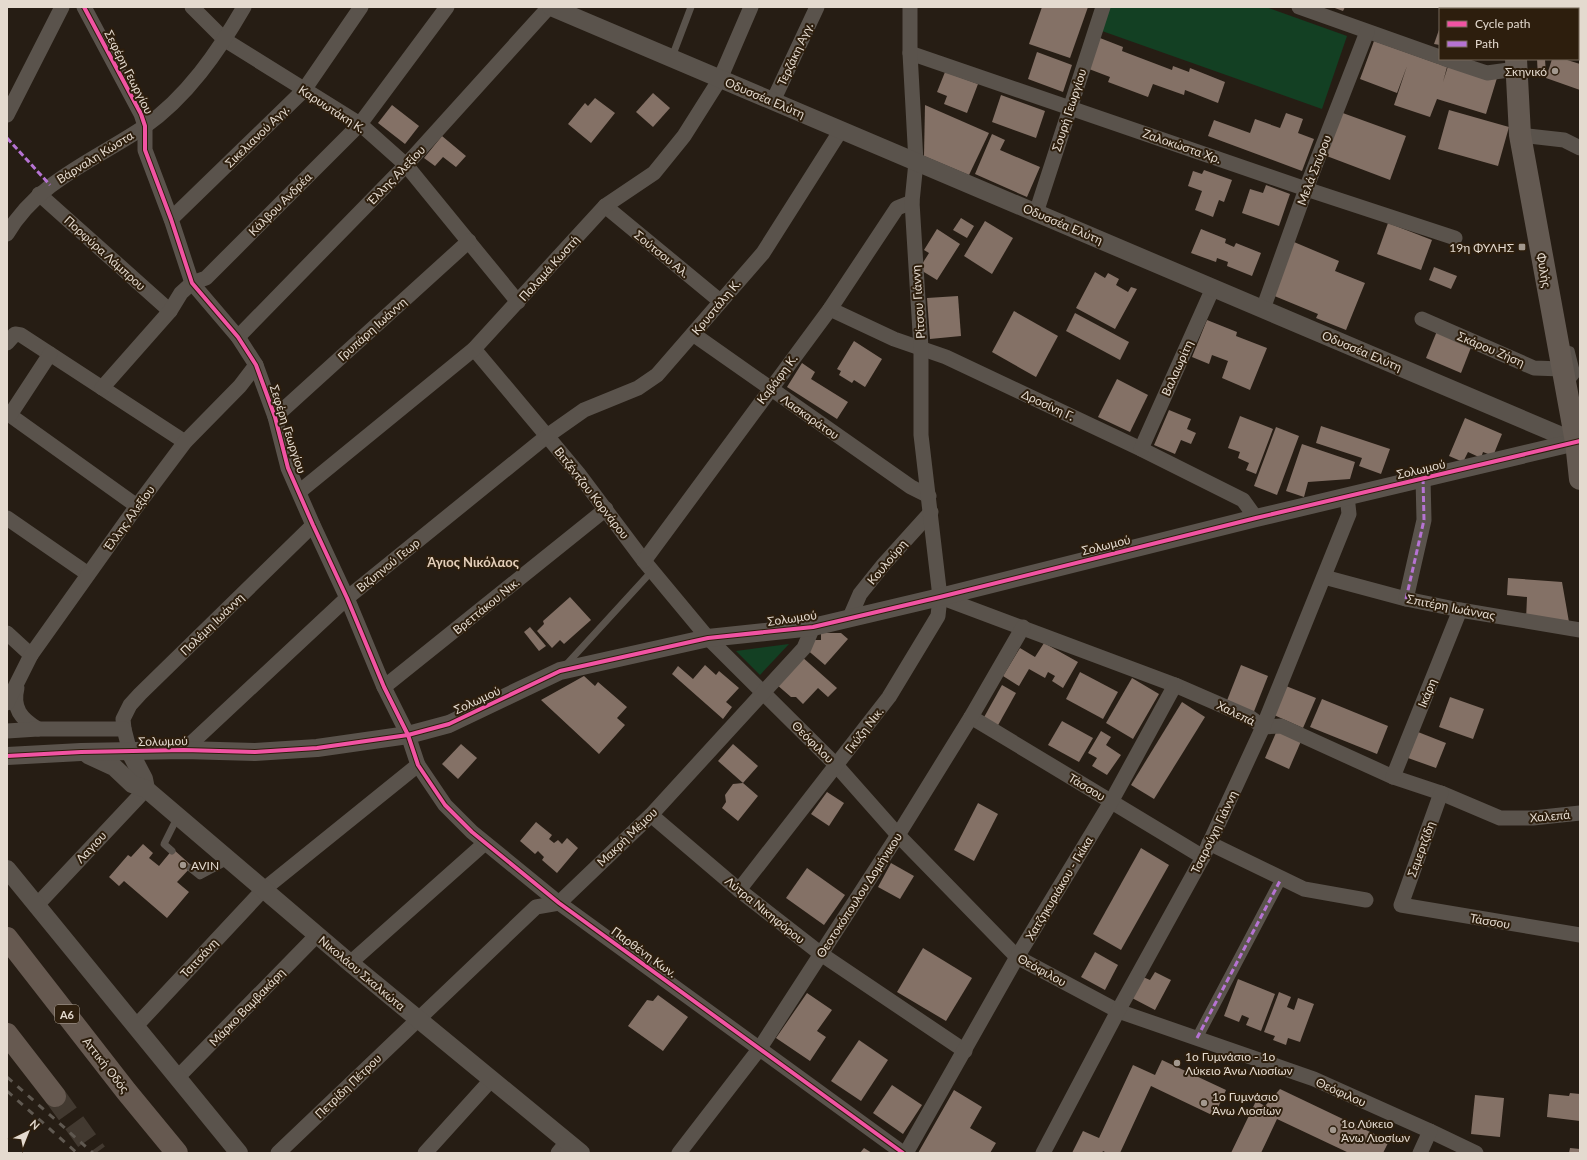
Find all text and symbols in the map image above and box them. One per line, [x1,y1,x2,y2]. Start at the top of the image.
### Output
legend [1439,8,1579,60]
text: Cycle path [1475,16,1530,31]
street label: Τερζάκη Αγγ. [774,20,816,88]
street label: Σεφέρη Γεωργίου [101,27,157,117]
text: Path [1475,36,1499,51]
place label: Σκηνικό [1505,64,1547,79]
marker: Σκηνικό [1550,66,1560,76]
street label: Σουρή Γεωργίου [1049,67,1089,153]
street label: Οδυσσέα Ελύτη [723,74,807,122]
street label: Καρυωτάκη Κ. [296,82,368,136]
street label: Σικελιανού Αγγ. [222,102,292,170]
street label: Ζαλοκώστα Χρ. [1141,126,1223,167]
street label: Βάρναλη Κώστα [54,127,137,187]
street label: Μελά Σπύρου [1294,133,1334,207]
street label: Έλλης Αλεξίου [364,142,428,208]
street label: Κάλβου Ανδρέα [245,169,315,239]
street label: Οδυσσέα Ελύτη [1021,200,1105,248]
street label: Πορφύρα Λάμπρου [61,213,149,293]
street label: Σούτσου Αλ. [631,227,693,281]
street label: Παλαμά Κωστή [516,232,582,304]
place label: 19η ΦΥΛΗΣ [1449,240,1514,255]
marker: 19η ΦΥΛΗΣ [1517,242,1527,252]
street label: Φυλής [1534,251,1555,289]
street label: Ρίτσου Γιάννη [908,265,928,339]
street label: Κρυστάλη Κ. [688,276,744,338]
street label: Γρυπάρη Ιωάννη [334,294,410,364]
street label: Οδυσσέα Ελύτη [1320,327,1404,375]
street label: Σκάρου Ζήση [1455,328,1527,370]
street label: Βαλαωρίτη [1158,338,1196,398]
street label: Καβάφη Κ. [754,351,801,407]
street label: Σεφέρη Γεωργίου [267,383,309,475]
street label: Δροσίνη Γ. [1019,386,1077,424]
street label: Λασκαράτου [778,391,842,443]
street label: Βιτζέντζου Κορνάρου [551,444,633,542]
street label: Σολωμού [1395,456,1447,482]
street label: Έλλης Αλεξίου [100,482,158,554]
street label: Σολωμού [1080,532,1132,558]
street label: Βιζυηνού Γεωρ [353,535,423,595]
street label: Κουλούρη [864,536,910,588]
district label: Άγιος Νικόλαος [426,554,519,570]
street label: Βρεττάκου Νικ. [450,574,522,637]
street label: Πολέμη Ιωάννη [177,590,247,658]
street label: Σπιτέρη Ιωάννας [1406,591,1497,623]
street label: Σολωμού [766,607,818,629]
street label: Ικάρη [1414,676,1440,710]
street label: Σολωμού [451,683,503,717]
street label: Χαλεπά [1214,697,1258,729]
street label: Γκύζη Νικ. [842,704,887,756]
street label: Θεόφιλου [789,718,837,766]
street label: Σολωμού [138,733,188,749]
street label: Τάσσου [1066,770,1108,804]
street label: Τσαρούχη Γιάννη [1187,788,1241,876]
street label: Μακρή Μέμου [594,805,660,869]
street label: Χαλεπά [1529,807,1572,825]
street label: Σεμερτζίδη [1404,819,1438,879]
street label: Λαγιου [73,828,109,866]
street label: Θεοτοκόπουλου Δομήνικου [813,830,905,960]
street label: Χατζηκυριάκου - Γκίκα [1022,833,1096,943]
place label: AVIN [191,858,219,873]
marker: AVIN [178,860,188,870]
street label: Λύτρα Νικηφόρου [722,873,808,947]
street label: Τάσσου [1469,910,1511,932]
street label: Παρθένη Κων. [608,923,680,981]
street label: Νικολάου Σκαλκώτα [316,932,409,1014]
street label: Τσιτσάνη [177,935,221,981]
street label: Θεόφιλου [1015,950,1069,990]
street label: Μάρκο Βαμβακάρη [206,965,288,1049]
road number: Α6 [55,1005,79,1023]
street label: Αττική Οδός [80,1034,133,1096]
place label: 1ο Γυμνάσιο - 1ο Λύκειο Άνω Λιοσίων [1185,1049,1293,1078]
street label: Πετρίδη Πέτρου [312,1051,384,1121]
marker: 1ο Γυμνάσιο - 1ο Λύκειο Άνω Λιοσίων [1172,1058,1182,1068]
street label: Θεόφιλου [1314,1074,1368,1110]
place label: 1ο Γυμνάσιο Άνω Λιοσίων [1212,1089,1281,1118]
marker: 1ο Γυμνάσιο Άνω Λιοσίων [1199,1098,1209,1108]
north arrow [8,1112,48,1152]
place label: 1ο Λύκειο Άνω Λιοσίων [1341,1116,1410,1145]
text: N [28,1117,43,1132]
marker: 1ο Λύκειο Άνω Λιοσίων [1328,1125,1338,1135]

